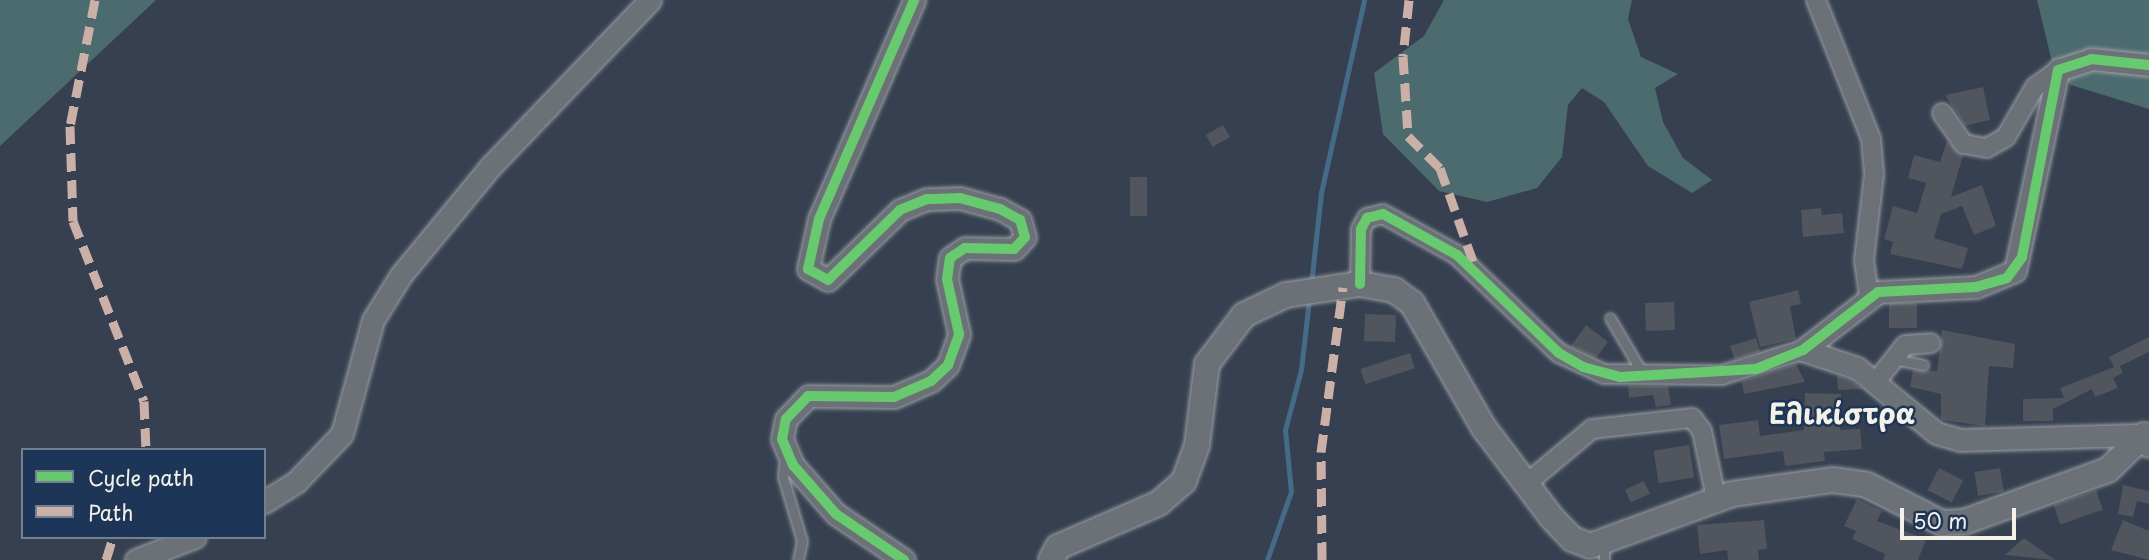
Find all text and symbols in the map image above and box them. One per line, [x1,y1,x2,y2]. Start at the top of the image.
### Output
district label: Ελικίστρα [1769,396,1915,430]
legend [21,448,266,539]
text: Cycle path [88,461,194,493]
scale bar [1904,494,2020,538]
text: Path [88,496,133,528]
text: 50 m [1913,504,1967,536]

